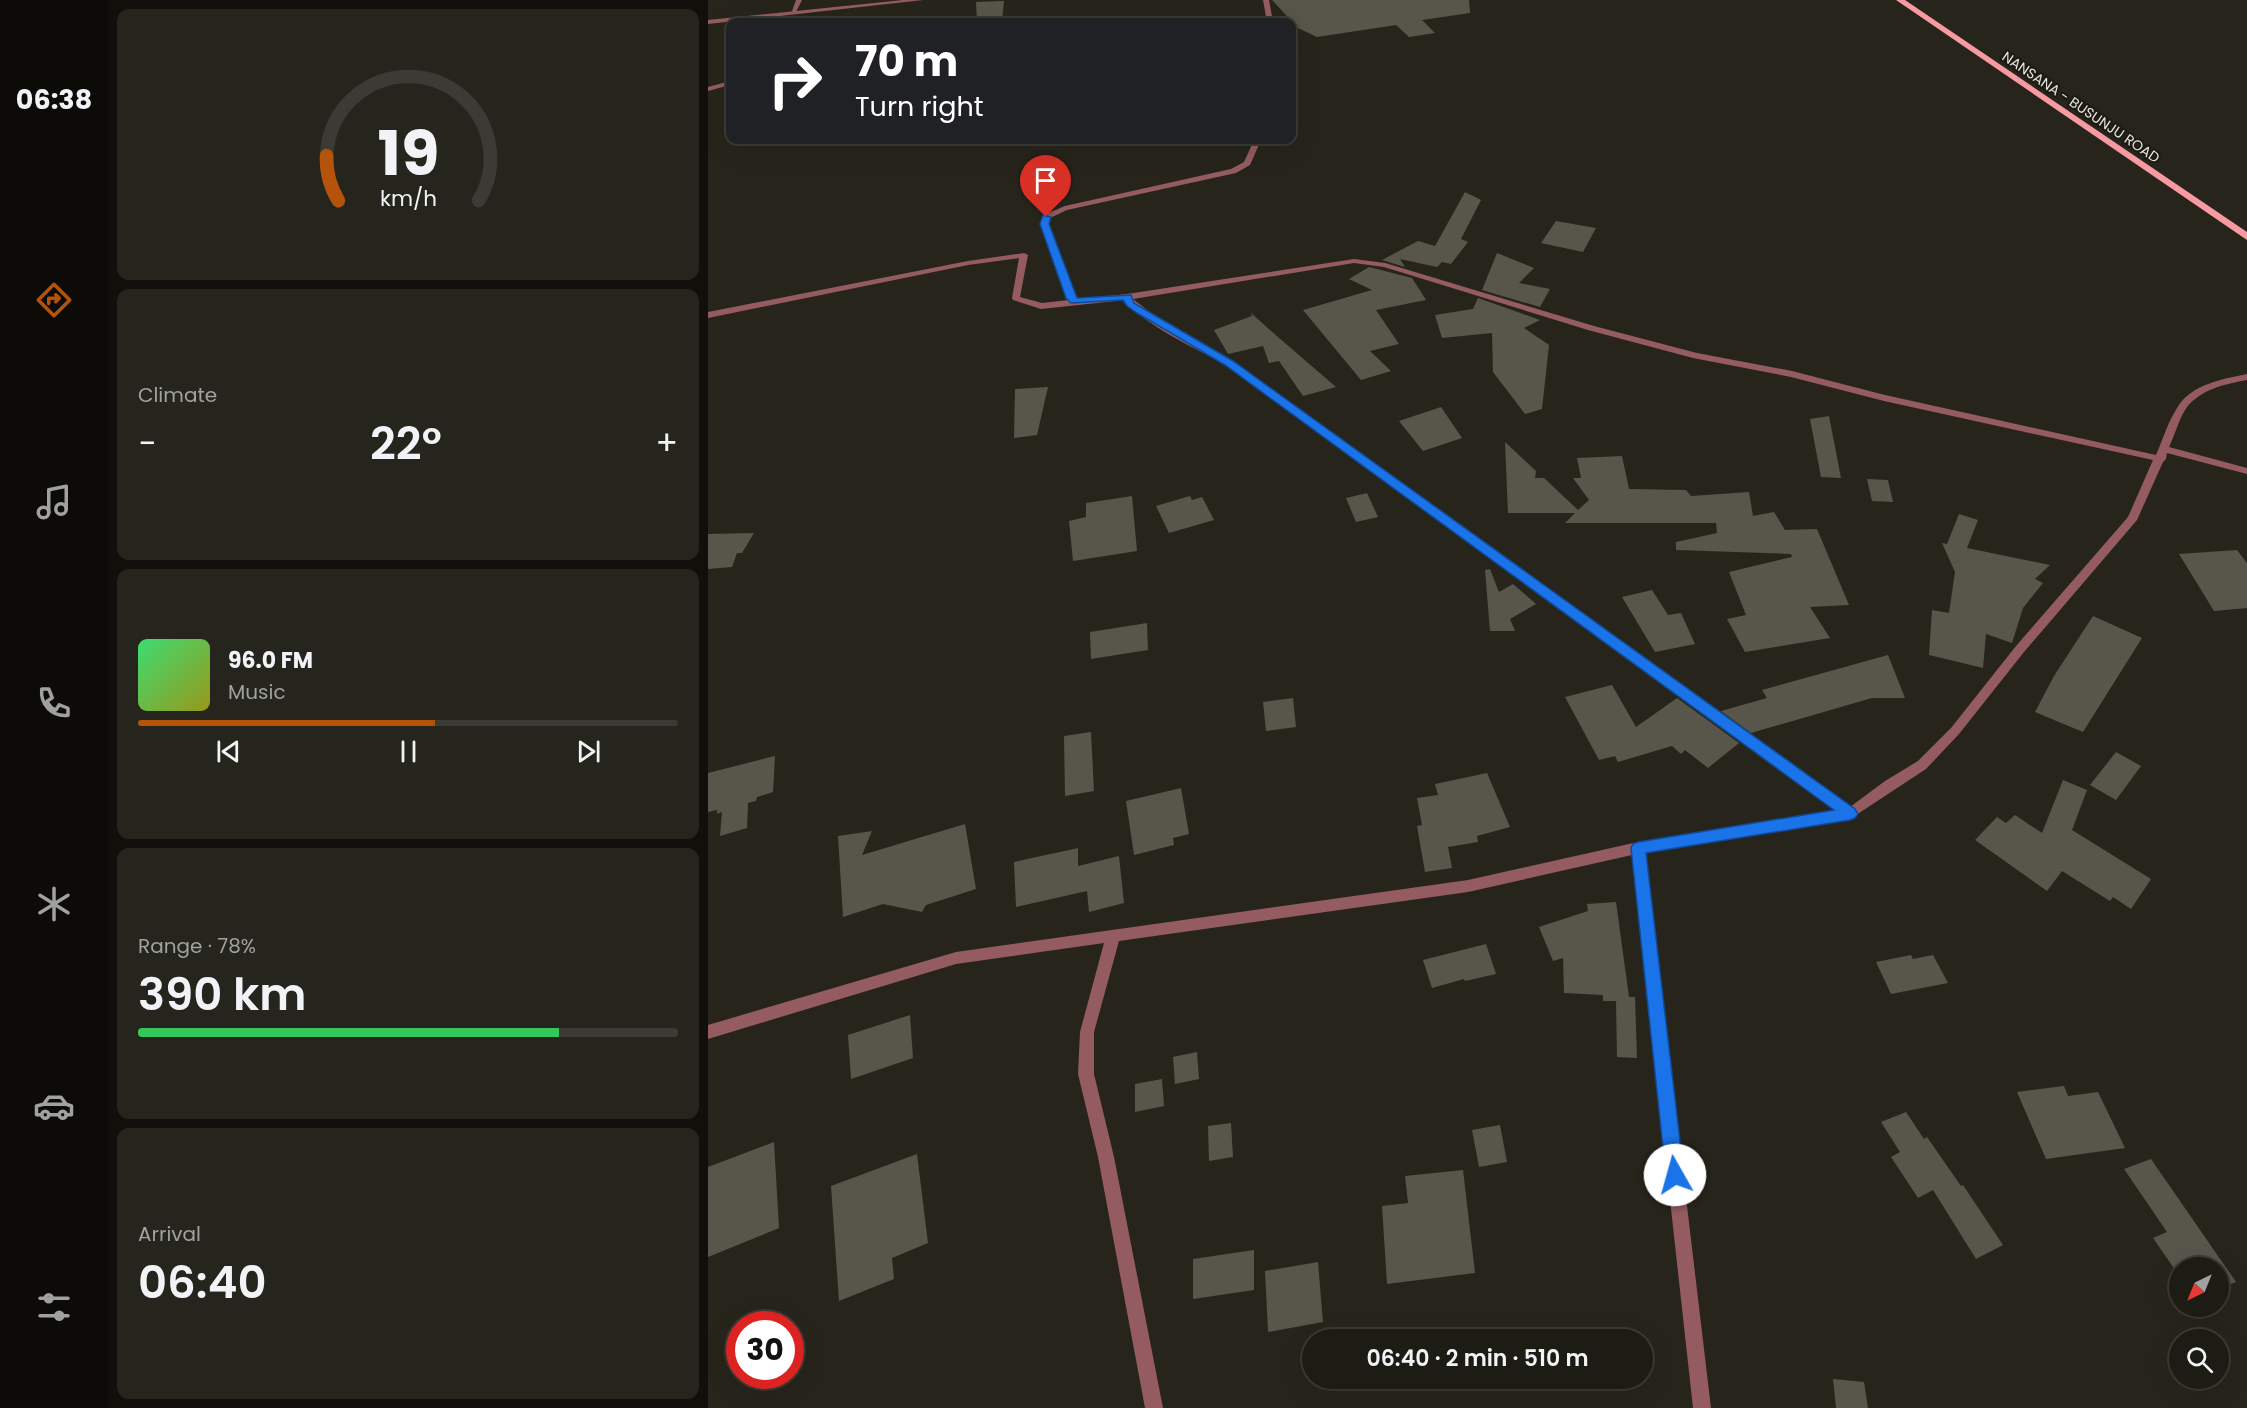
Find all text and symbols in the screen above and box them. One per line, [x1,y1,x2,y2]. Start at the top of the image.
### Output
text: 70 m [855,32,958,91]
icon: right [756,42,834,120]
street label: NANSANA - BUSUNJU ROAD [1998,47,2164,167]
text: 06:38 [16,81,92,118]
text: Turn right [855,88,984,125]
text: 19 [377,110,439,198]
pin [1020,155,1071,217]
icon: arrive [1029,164,1062,197]
text: km/h [379,184,437,215]
icon: directions [33,279,75,321]
text: Climate [138,381,217,409]
text: 22° [370,412,442,475]
text: − [138,420,156,467]
text: + [655,420,678,467]
icon: music [33,481,75,523]
text: 96.0 FM [228,645,313,676]
text: Music [228,678,286,706]
icon: phone [33,682,75,724]
icon: previous [212,735,245,768]
icon: pause [392,735,425,768]
icon: next [572,735,605,768]
icon: climate [33,883,75,925]
text: Range · 78% [138,932,256,960]
text: 390 km [138,963,306,1026]
icon: car [33,1085,75,1127]
position arrow [1643,1143,1707,1207]
text: Arrival [138,1220,201,1248]
text: 06:40 [138,1251,267,1314]
north arrow [2169,1257,2229,1317]
map controls [2169,1257,2229,1389]
icon: filters [33,1286,75,1328]
speed limit sign: 30 [726,1311,804,1389]
button: search [2169,1329,2229,1389]
text: 06:40 · 2 min · 510 m [1367,1343,1588,1374]

